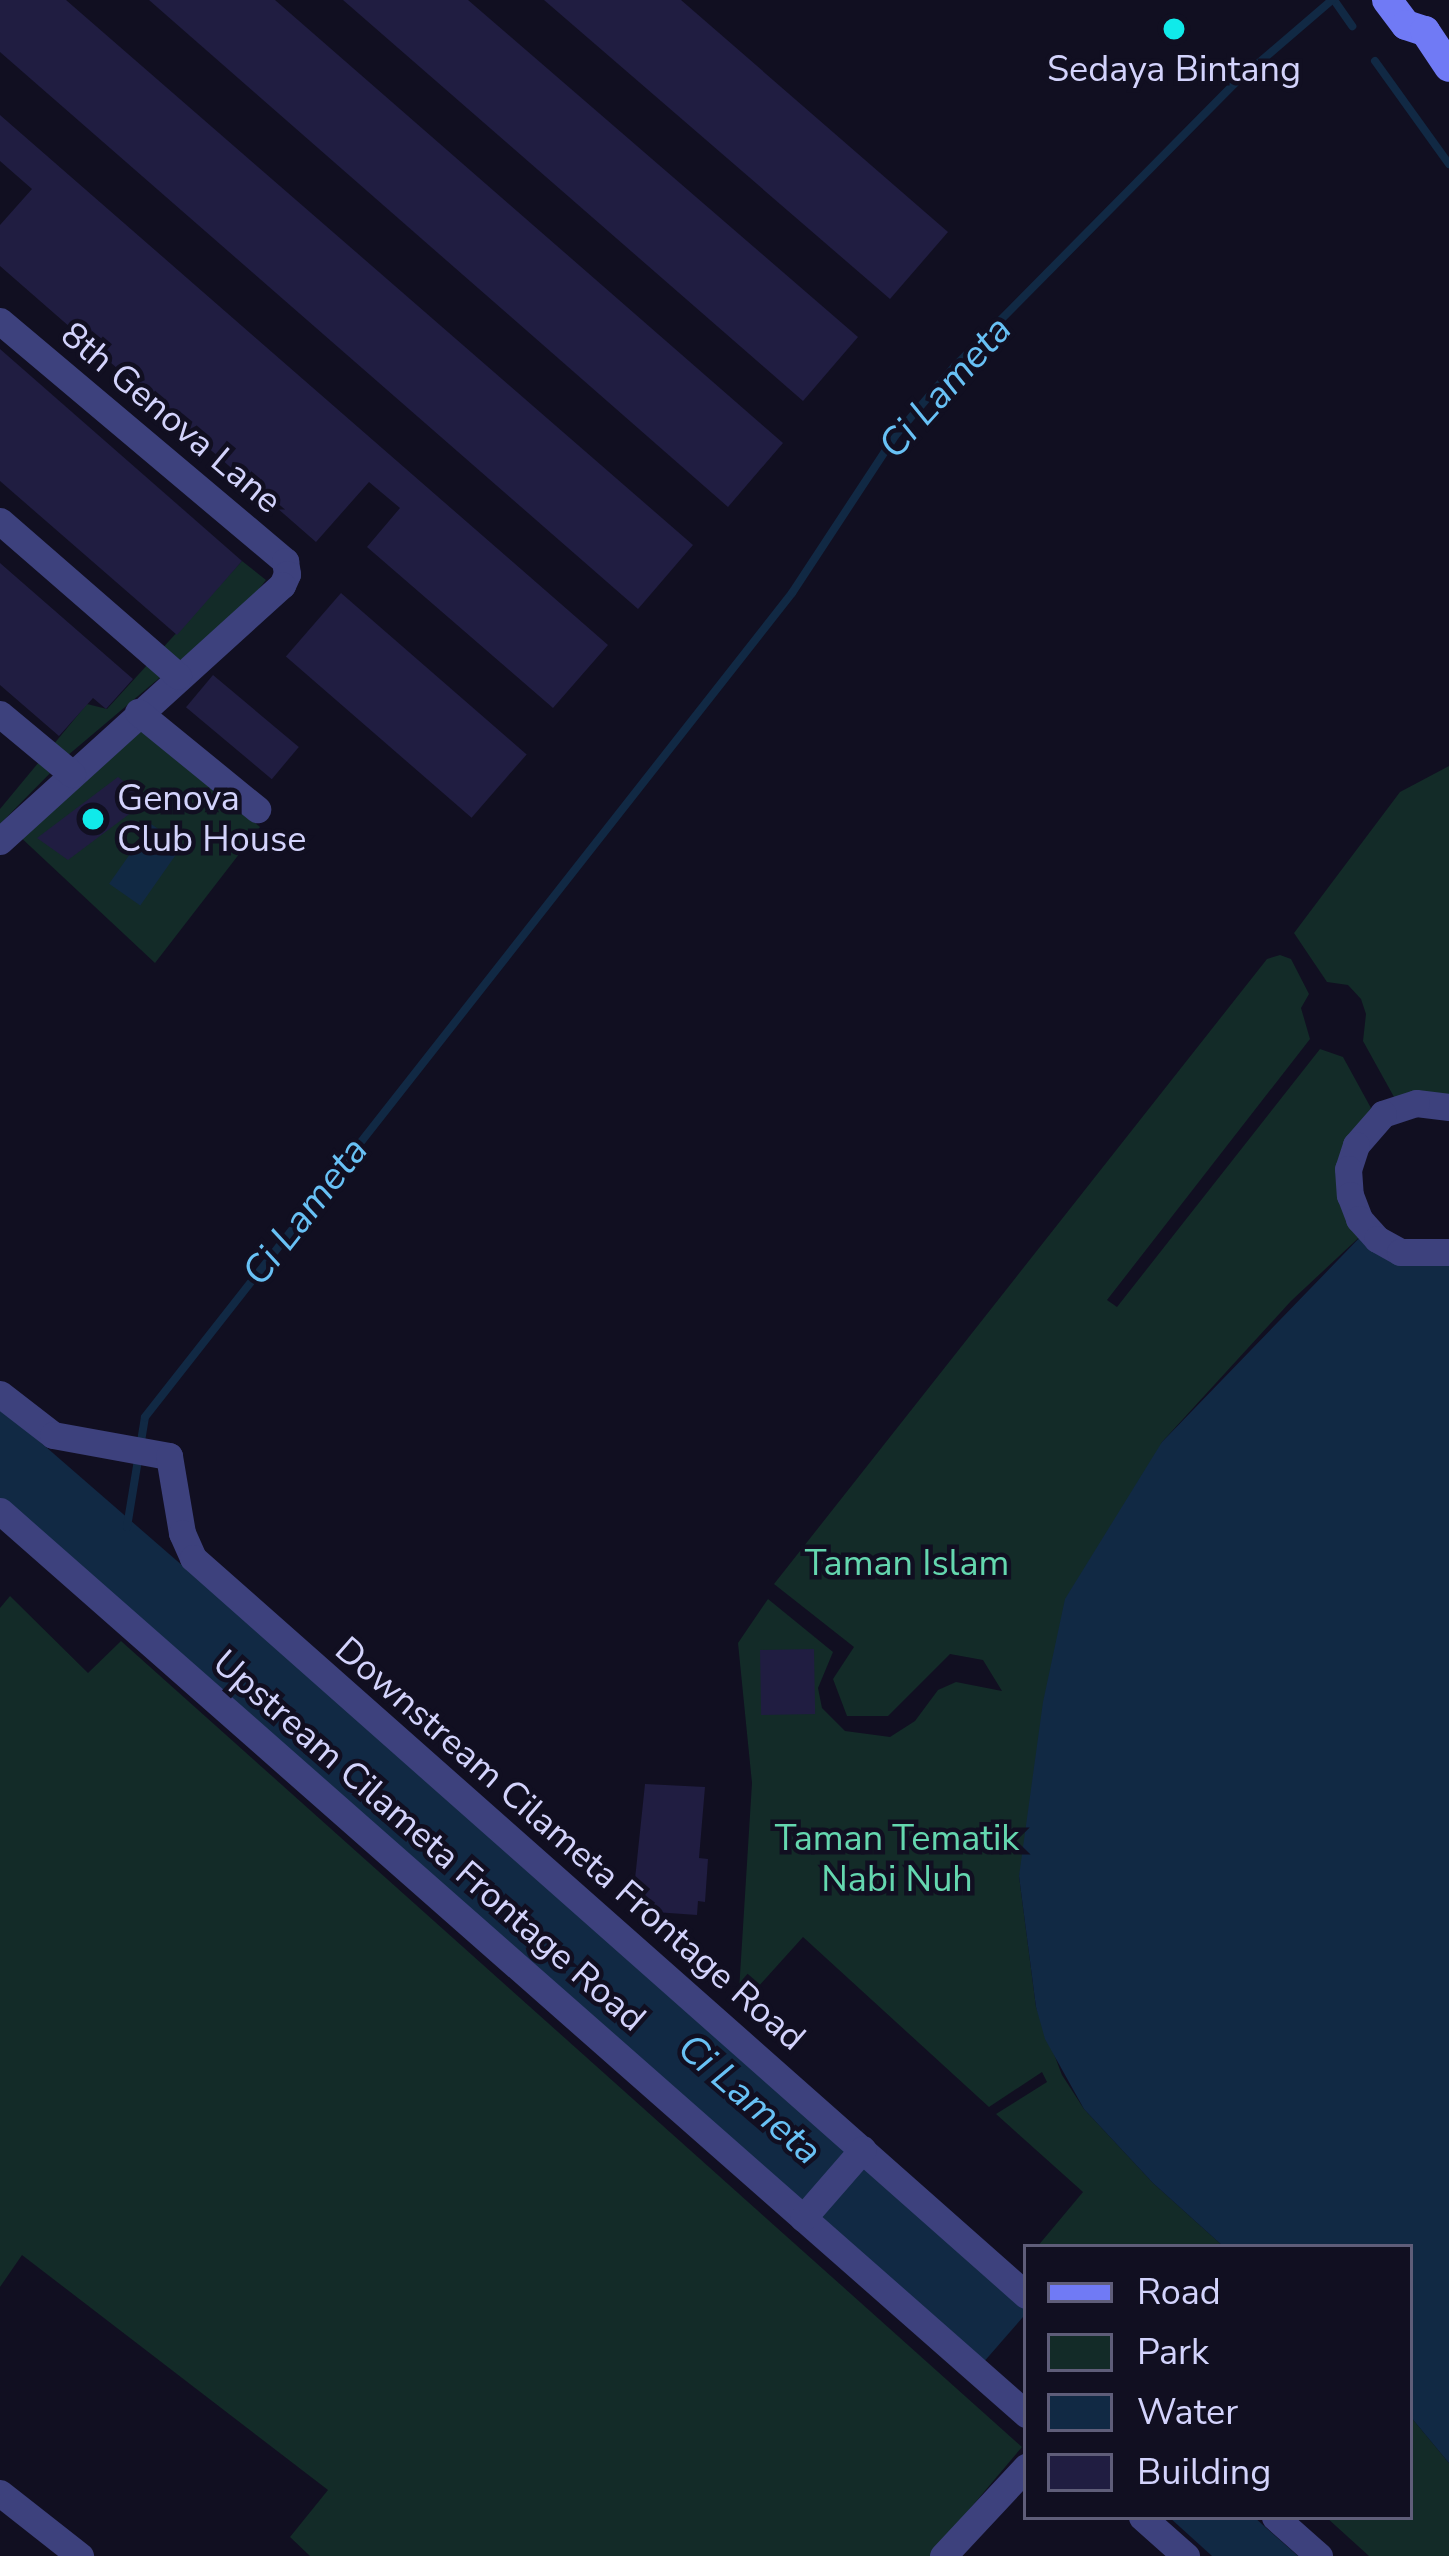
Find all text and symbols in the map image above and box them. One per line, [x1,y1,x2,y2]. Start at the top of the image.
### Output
marker: Sedaya Bintang [1161,16,1187,42]
place label: Sedaya Bintang [1047,48,1301,92]
water label: Ci Lameta [870,307,1022,469]
street label: 8th Genova Lane [52,313,290,523]
place label: Genova Club House [117,776,306,861]
marker: Genova Club House [80,806,106,832]
water label: Ci Lameta [234,1128,378,1296]
park label: Taman Islam [805,1542,1009,1586]
street label: Downstream Cilameta Frontage Road [326,1628,814,2060]
street label: Upstream Cilameta Frontage Road [204,1641,654,2041]
park label: Taman Tematik Nabi Nuh [775,1816,1019,1901]
water label: Ci Lameta [667,2025,831,2175]
legend [1023,2244,1413,2520]
text: Road [1137,2268,1221,2317]
text: Park [1137,2328,1209,2377]
text: Water [1137,2388,1238,2437]
text: Building [1137,2448,1271,2497]

